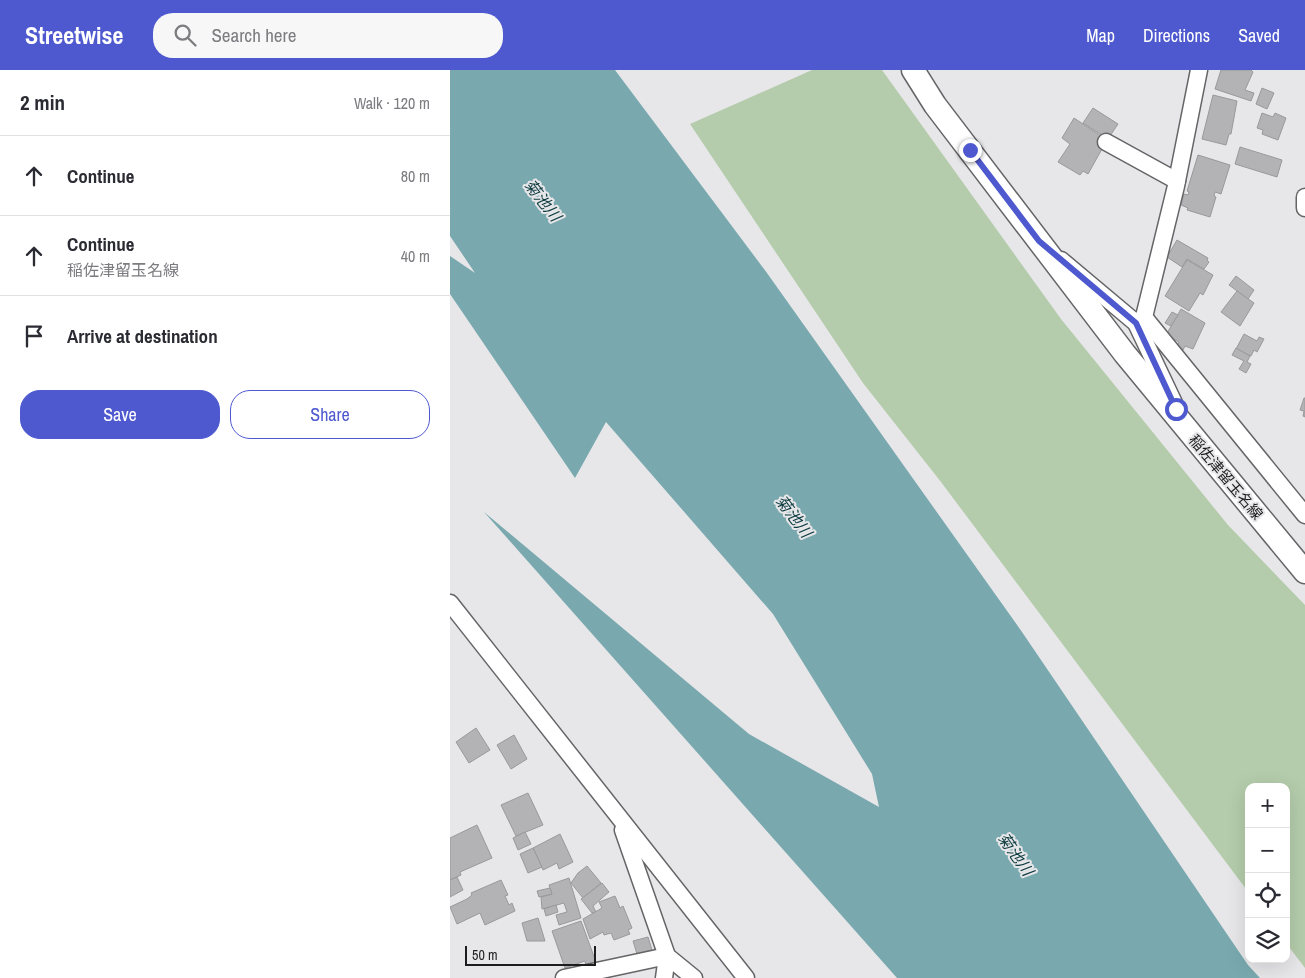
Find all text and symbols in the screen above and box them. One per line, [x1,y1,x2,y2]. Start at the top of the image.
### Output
search box [153,13,503,58]
text: Streetwise [25,19,123,51]
icon: search [171,21,199,49]
text: Search here [211,22,296,48]
text: Map [1086,23,1115,48]
text: Directions [1143,23,1210,48]
text: Saved [1238,23,1280,48]
text: 2 min [20,88,65,117]
text: Walk · 120 m [354,92,430,114]
route end [959,139,982,162]
icon: ahead [20,162,48,190]
text: Continue [67,163,135,189]
text: 80 m [401,165,430,187]
water label: 菊池川 [520,174,568,227]
text: Continue [67,231,135,257]
icon: ahead [20,242,48,270]
text: 40 m [401,245,430,267]
text: 稲佐津留玉名線 [67,259,179,281]
icon: arrive [20,322,48,350]
text: Arrive at destination [67,323,218,349]
button: Save [20,390,220,439]
button: Share [230,390,430,439]
route start [1165,398,1188,421]
street label: 稲佐津留玉名線 [1184,430,1268,524]
water label: 菊池川 [771,490,818,543]
map controls [1245,783,1290,963]
button: + [1245,783,1290,828]
water label: 菊池川 [993,828,1040,882]
button: − [1245,828,1290,873]
button: locate [1245,873,1290,918]
button: layers [1245,918,1290,963]
scale bar [465,943,596,966]
text: 50 m [472,946,498,964]

